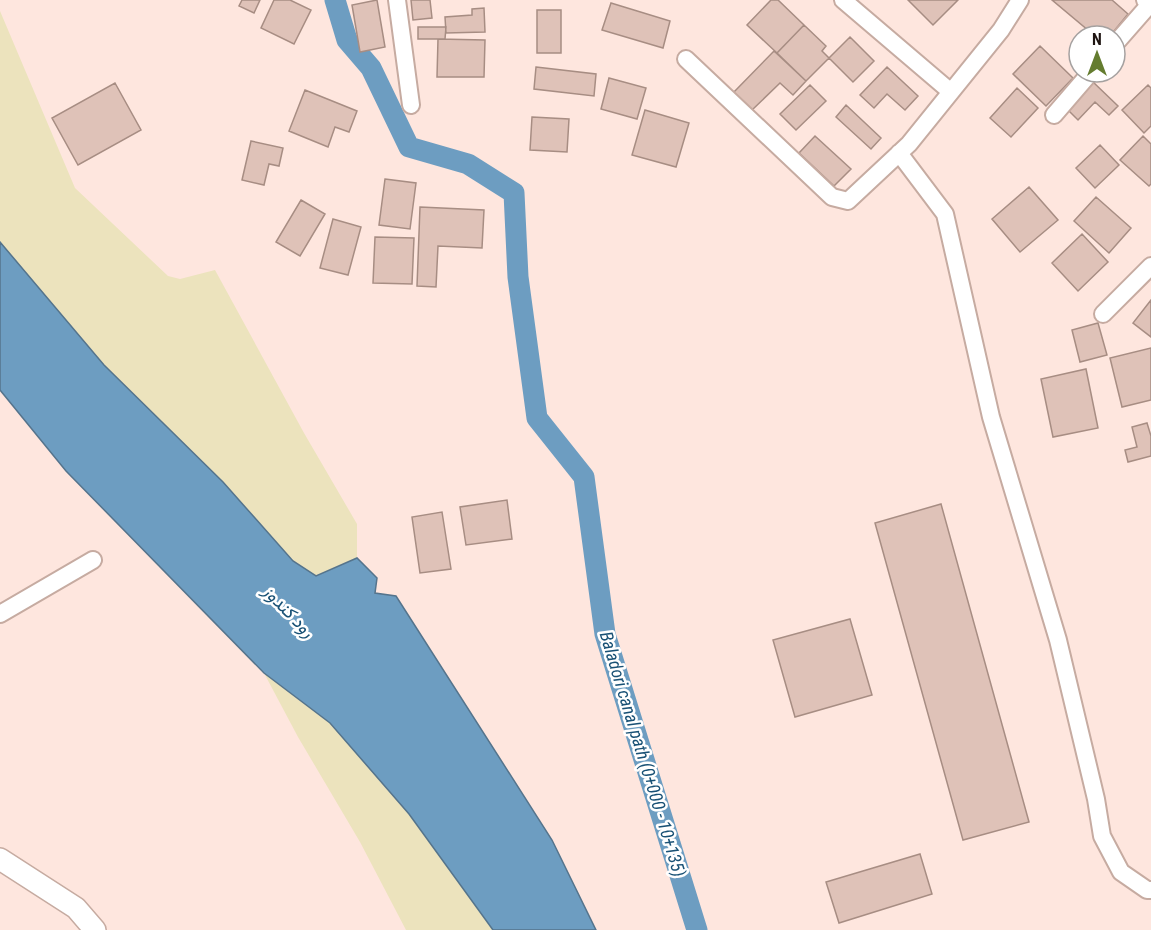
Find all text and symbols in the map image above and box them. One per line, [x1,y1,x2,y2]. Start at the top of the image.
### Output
north arrow [1067,24,1127,84]
text: N [1092,30,1102,49]
water label: رود کندوز [258,580,319,642]
water label: Baladori canal path (0+000 - 10+135) [595,629,690,880]

